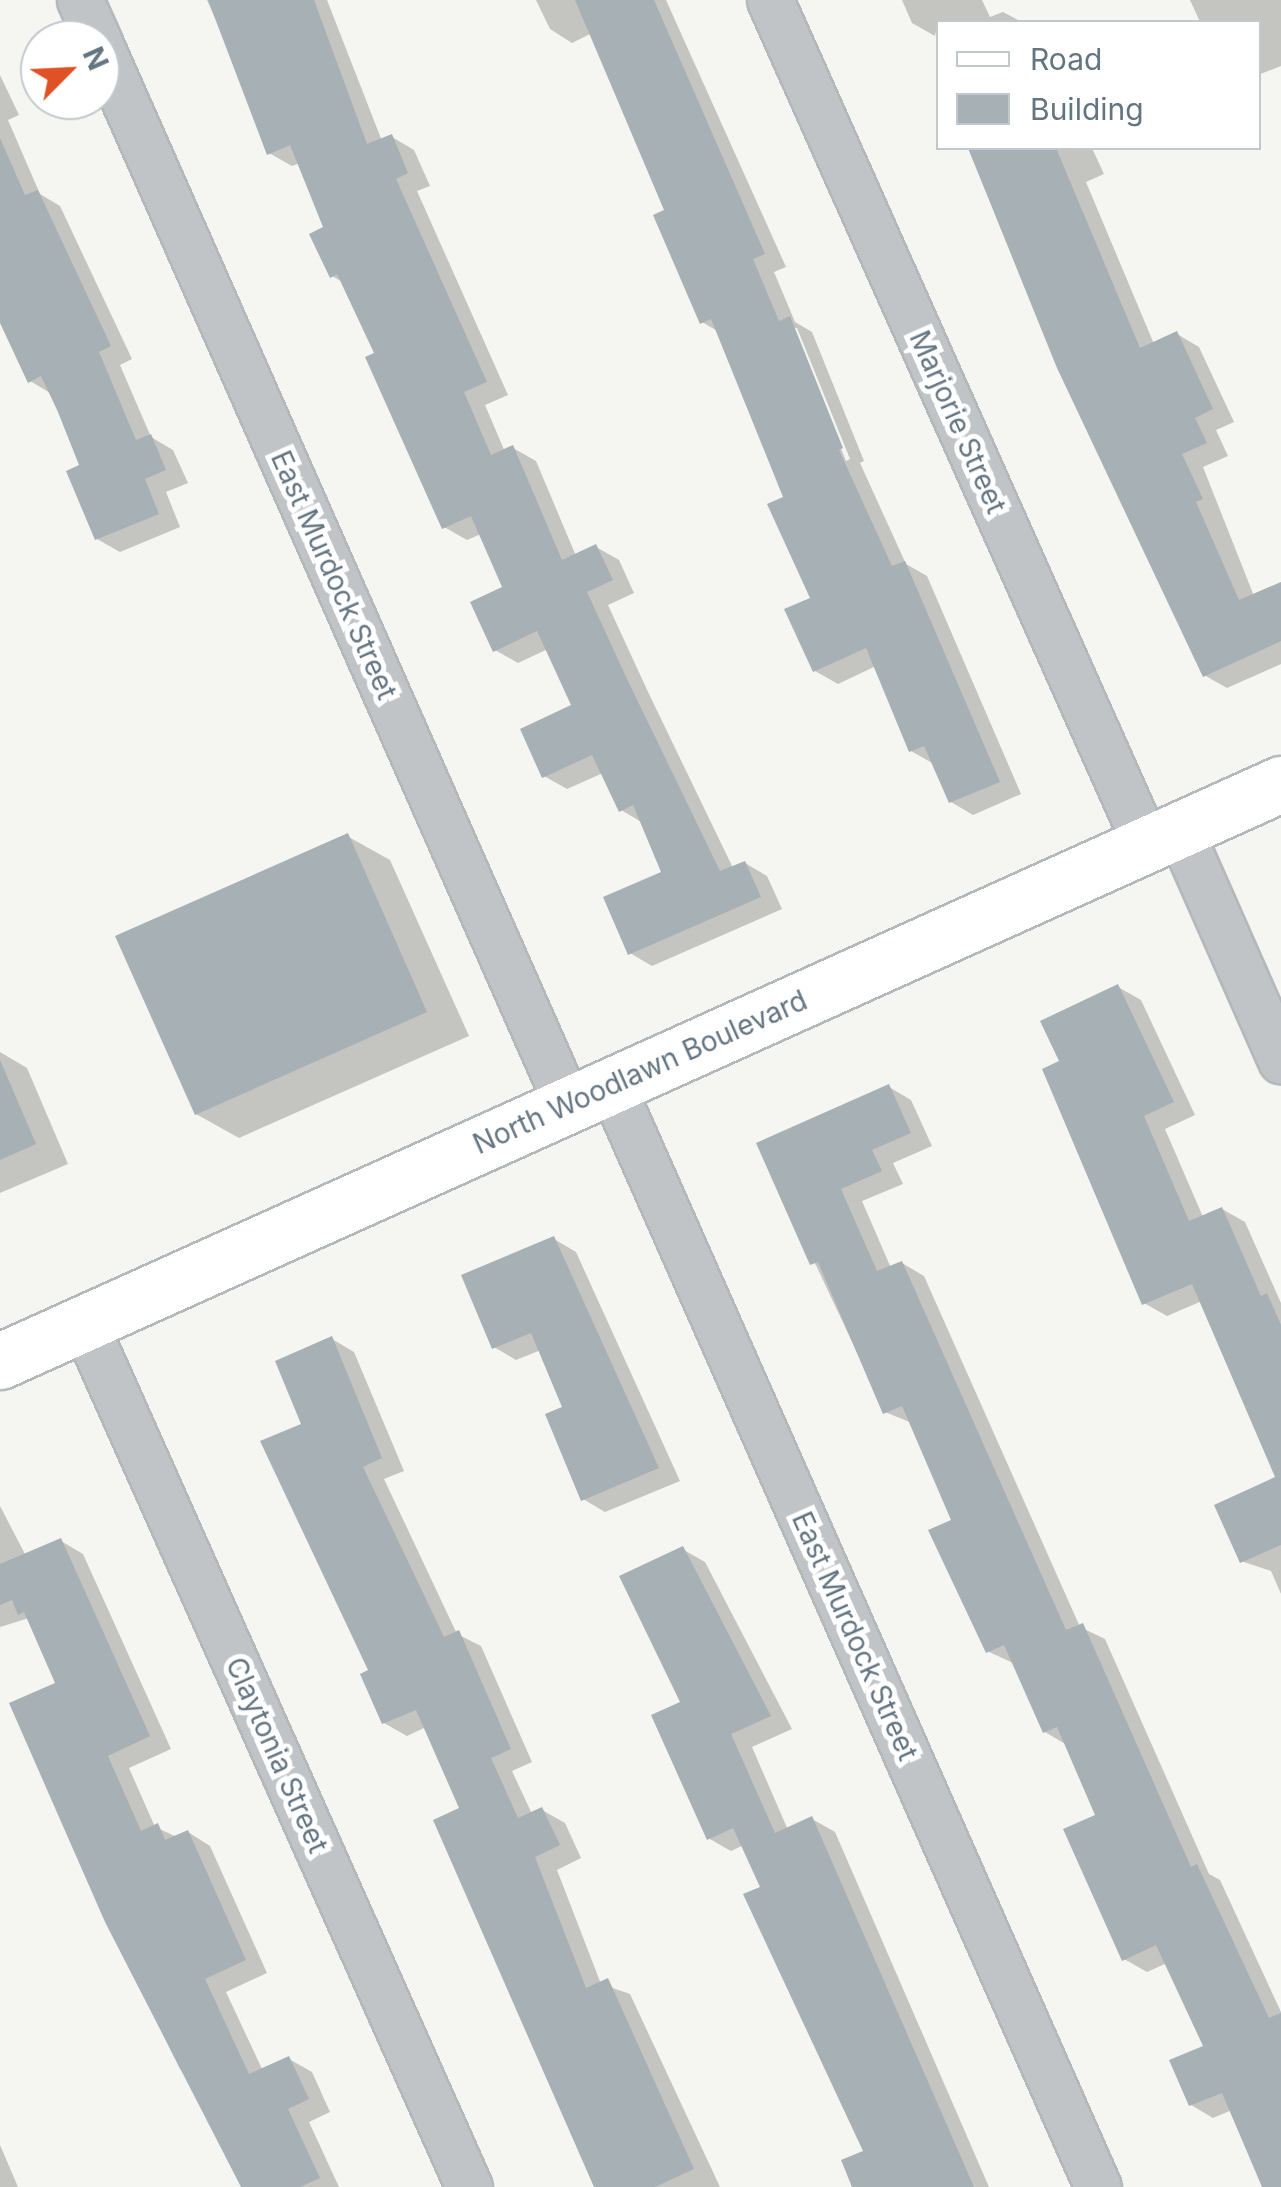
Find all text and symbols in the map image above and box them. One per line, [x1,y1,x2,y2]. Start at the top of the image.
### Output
north arrow [20,20,120,120]
legend [936,20,1261,150]
text: Road [1030,41,1102,77]
text: N [76,42,115,75]
text: Building [1030,91,1144,127]
street label: Marjorie Street [903,325,1013,519]
street label: East Murdock Street [264,446,404,704]
street label: North Woodlawn Boulevard [468,983,812,1161]
street label: East Murdock Street [785,1507,925,1765]
street label: Claytonia Street [219,1652,335,1858]

